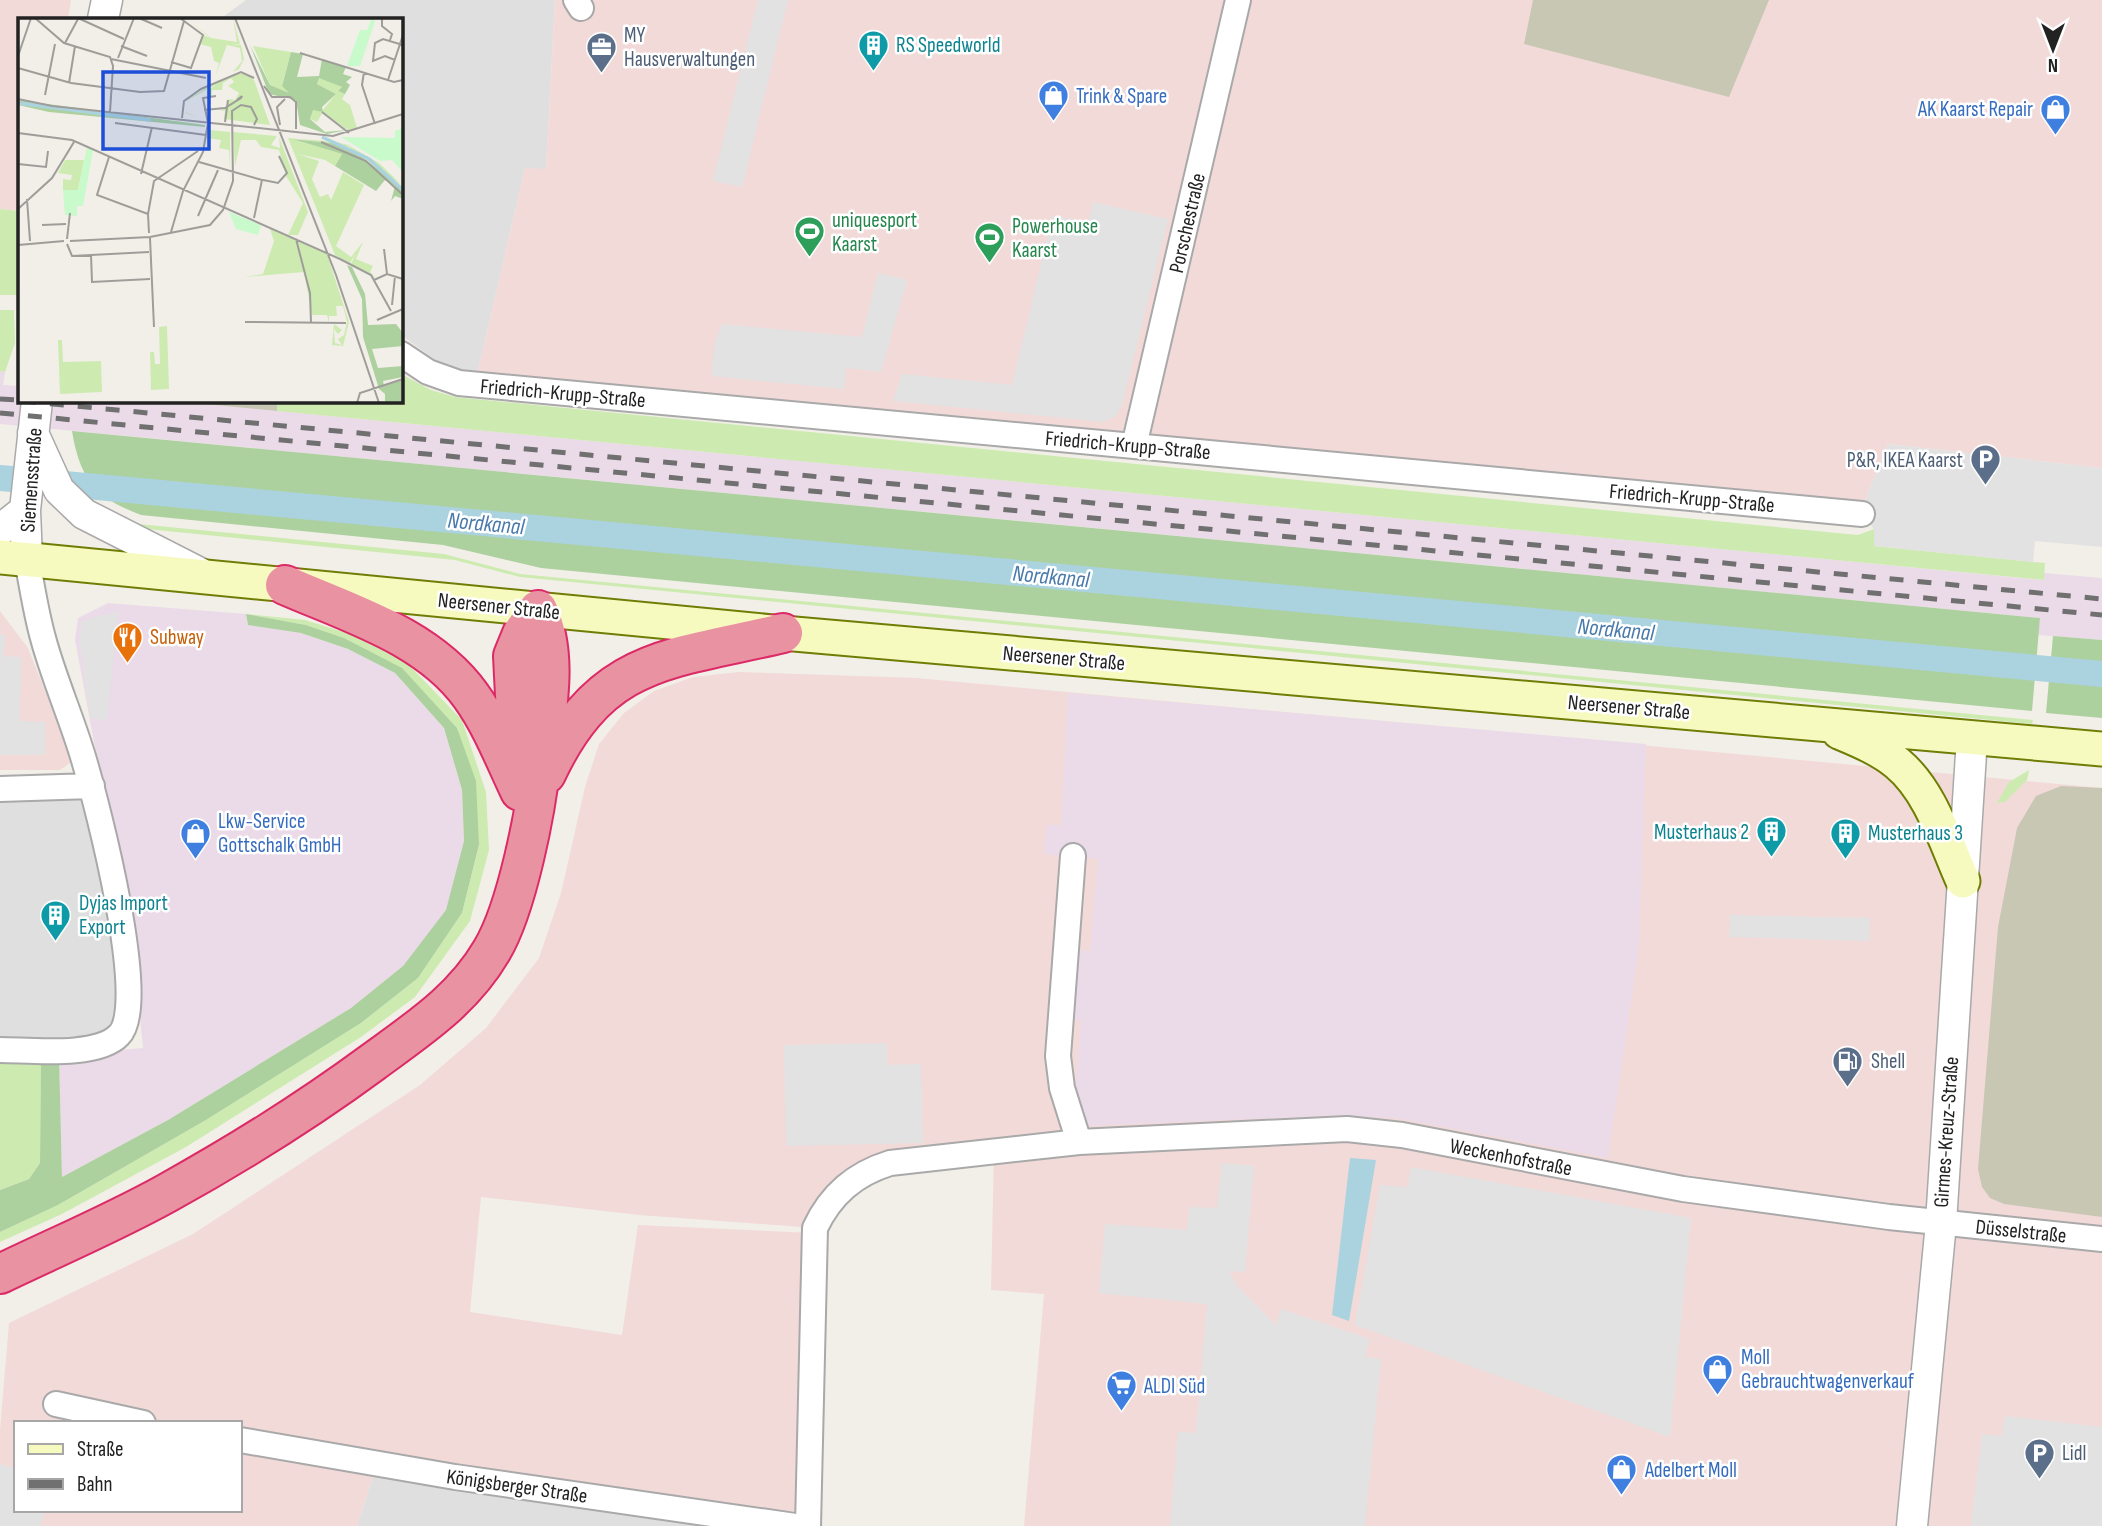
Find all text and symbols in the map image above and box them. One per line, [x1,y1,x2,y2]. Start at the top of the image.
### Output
north arrow [2018,14,2088,84]
inset map [18,18,402,402]
place label: MY Hausverwaltungen [624,23,755,72]
building icon: RS Speedworld [856,28,890,72]
office icon: MY Hausverwaltungen [584,30,618,74]
place label: RS Speedworld [896,33,1000,58]
text: N [2048,53,2058,76]
shop icon: Trink & Spare [1036,79,1070,123]
place label: Trink & Spare [1076,84,1167,109]
shop icon: AK Kaarst Repair [2039,92,2073,136]
place label: AK Kaarst Repair [1917,97,2033,122]
street label: Porschestraße [1164,171,1211,275]
place label: uniquesport Kaarst [832,208,917,257]
place label: Powerhouse Kaarst [1012,214,1098,263]
sports icon: uniquesport Kaarst [792,215,826,259]
sports icon: Powerhouse Kaarst [972,221,1006,265]
street label: Friedrich-Krupp-Straße [479,374,647,413]
street label: Friedrich-Krupp-Straße [1044,426,1212,465]
street label: Siemensstraße [15,427,48,533]
parking icon: P&R, IKEA Kaarst [1969,443,2003,487]
place label: P&R, IKEA Kaarst [1847,448,1963,473]
street label: Friedrich-Krupp-Straße [1608,479,1776,518]
water label: Nordkanal [446,507,526,541]
water label: Nordkanal [1011,560,1091,594]
street label: Neersener Straße [437,588,561,625]
water label: Nordkanal [1576,613,1656,647]
restaurant icon: Subway [110,620,144,664]
place label: Subway [150,625,204,650]
street label: Neersener Straße [1002,641,1126,676]
street label: Neersener Straße [1567,690,1691,725]
place label: Lkw-Service Gottschalk GmbH [218,809,342,858]
building icon: Musterhaus 2 [1755,815,1789,859]
shop icon: Lkw-Service Gottschalk GmbH [178,816,212,860]
building icon: Musterhaus 3 [1828,816,1862,860]
place label: Musterhaus 2 [1654,820,1749,845]
place label: Musterhaus 3 [1868,821,1963,846]
place label: Dyjas Import Export [79,891,168,940]
building icon: Dyjas Import Export [39,898,73,942]
fuel station icon: Shell [1831,1044,1865,1088]
place label: Shell [1871,1049,1905,1074]
street label: Girmes-Kreuz-Straße [1929,1056,1964,1208]
street label: Weckenhofstraße [1448,1133,1574,1182]
street label: Düsselstraße [1974,1214,2068,1249]
place label: Moll Gebrauchtwagenverkauf [1741,1345,1915,1394]
shop icon: Moll Gebrauchtwagenverkauf [1701,1352,1735,1396]
supermarket icon: ALDI Süd [1104,1369,1138,1413]
place label: ALDI Süd [1143,1374,1205,1399]
legend [14,1421,242,1512]
parking icon: Lidl [2022,1436,2056,1480]
text: Straße [77,1437,123,1462]
place label: Lidl [2062,1441,2086,1466]
shop icon: Adelbert Moll [1605,1453,1639,1497]
place label: Adelbert Moll [1644,1458,1737,1483]
street label: Königsberger Straße [445,1464,589,1509]
text: Bahn [77,1472,112,1497]

